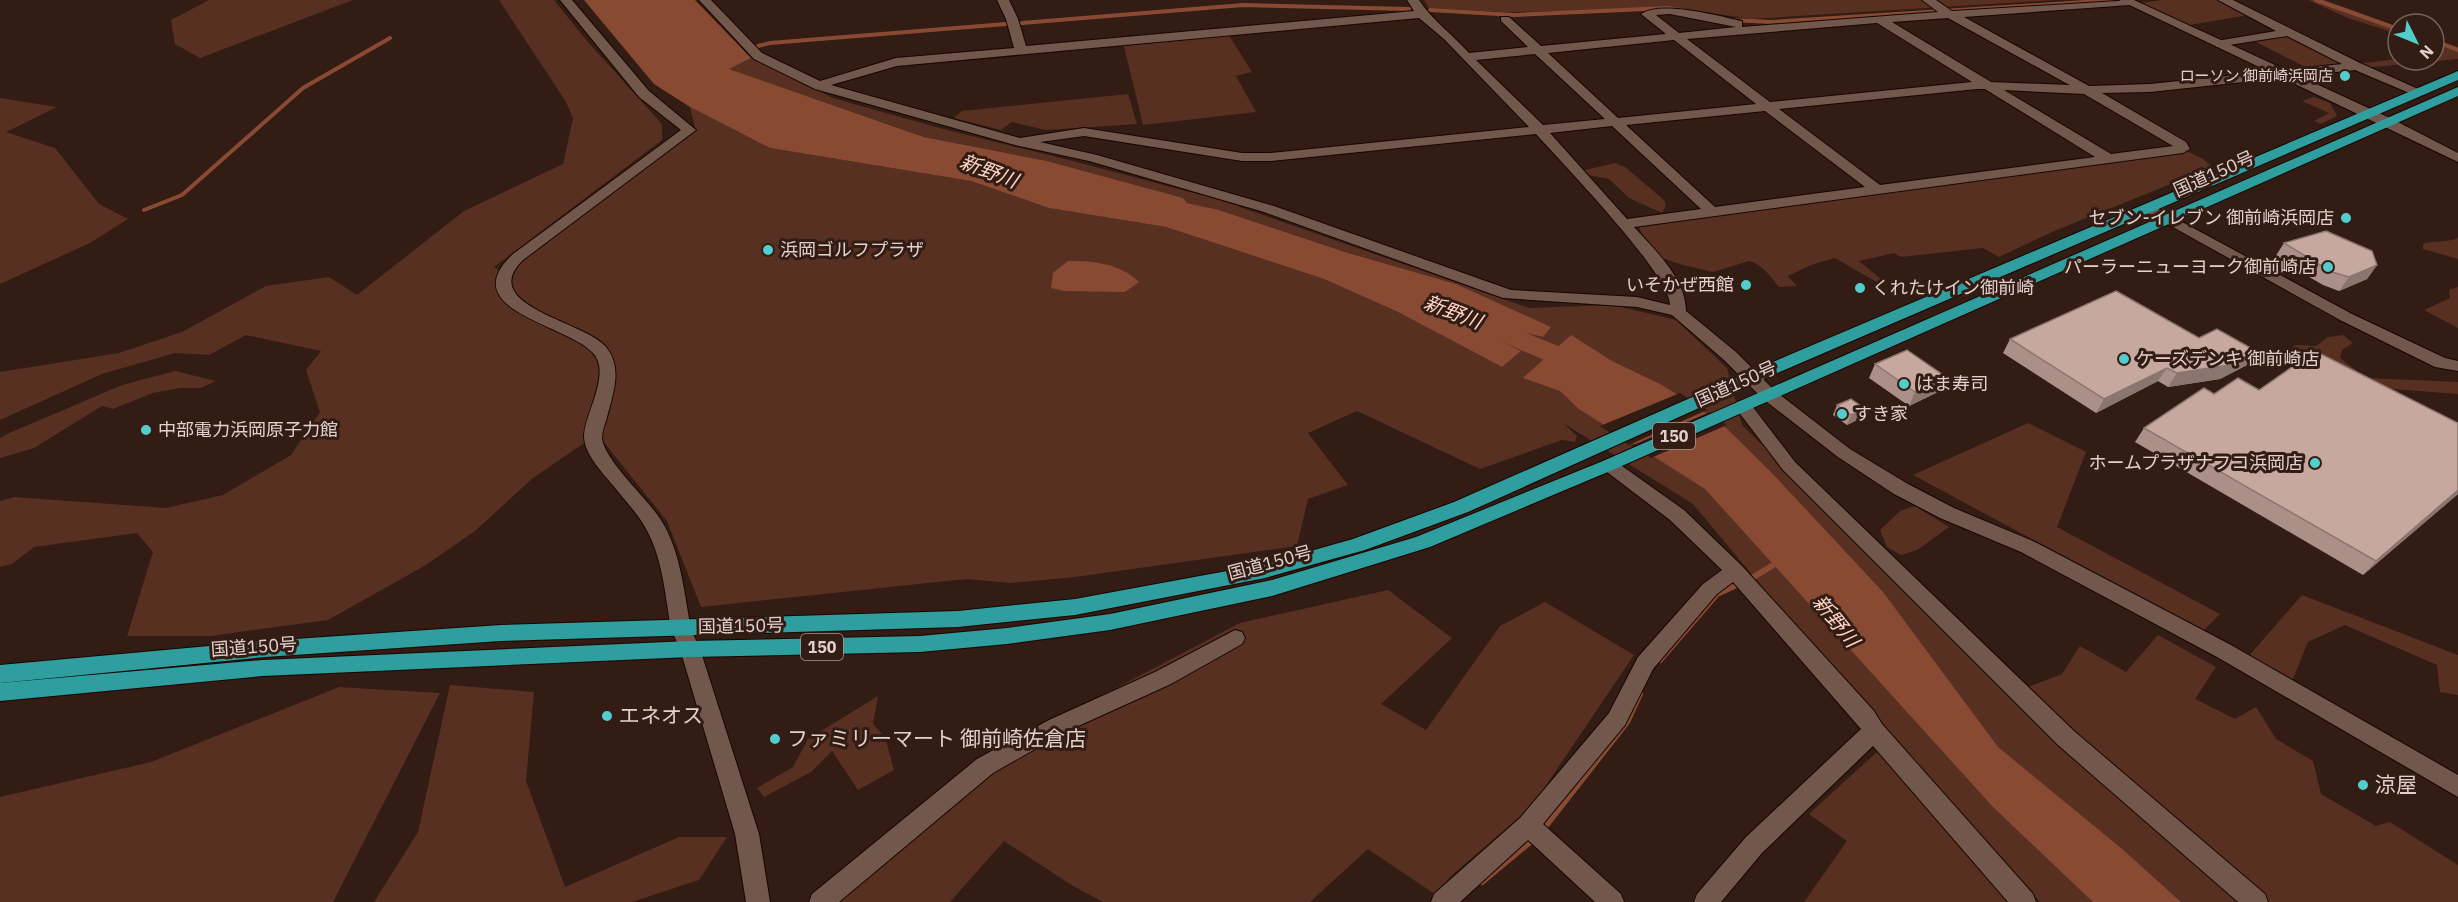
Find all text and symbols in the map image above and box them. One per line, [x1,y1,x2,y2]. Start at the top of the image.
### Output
north arrow [2386,12,2446,72]
text: N [2416,41,2438,63]
place label: ローソン 御前崎浜岡店 [2179,66,2333,85]
marker: ローソン 御前崎浜岡店 [2338,69,2352,83]
street label: 国道150号 [2170,145,2258,202]
water label: 新野川 [956,147,1024,195]
place label: セブン-イレブン 御前崎浜岡店 [2089,206,2334,229]
marker: セブン-イレブン 御前崎浜岡店 [2339,211,2353,225]
place label: 浜岡ゴルフプラザ [780,238,924,261]
marker: 浜岡ゴルフプラザ [761,243,775,257]
place label: パーラーニューヨーク御前崎店 [2064,255,2316,278]
marker: パーラーニューヨーク御前崎店 [2321,260,2335,274]
place label: いそかぜ西館 [1626,273,1734,296]
place label: くれたけイン御前崎 [1872,276,2034,299]
marker: いそかぜ西館 [1739,278,1753,292]
marker: くれたけイン御前崎 [1853,281,1867,295]
water label: 新野川 [1420,288,1488,336]
place label: ケーズデンキ 御前崎店 [2136,347,2319,370]
marker: ケーズデンキ 御前崎店 [2117,352,2131,366]
street label: 国道150号 [1692,355,1780,412]
place label: はま寿司 [1916,372,1988,395]
marker: はま寿司 [1897,377,1911,391]
place label: すき家 [1854,402,1908,425]
marker: すき家 [1835,407,1849,421]
place label: 中部電力浜岡原子力館 [158,418,338,441]
marker: 中部電力浜岡原子力館 [139,423,153,437]
road number: 150 [1653,423,1695,449]
place label: ホームプラザナフコ浜岡店 [2089,451,2303,474]
marker: ホームプラザナフコ浜岡店 [2308,456,2322,470]
street label: 国道150号 [1225,540,1315,585]
water label: 新野川 [1807,589,1867,654]
street label: 国道150号 [698,613,784,638]
street label: 国道150号 [210,632,298,661]
road number: 150 [801,634,843,660]
place label: エネオス [619,701,703,729]
marker: エネオス [600,709,614,723]
place label: ファミリーマート 御前崎佐倉店 [787,724,1086,752]
marker: ファミリーマート 御前崎佐倉店 [768,732,782,746]
place label: 涼屋 [2375,770,2417,798]
marker: 涼屋 [2356,778,2370,792]

